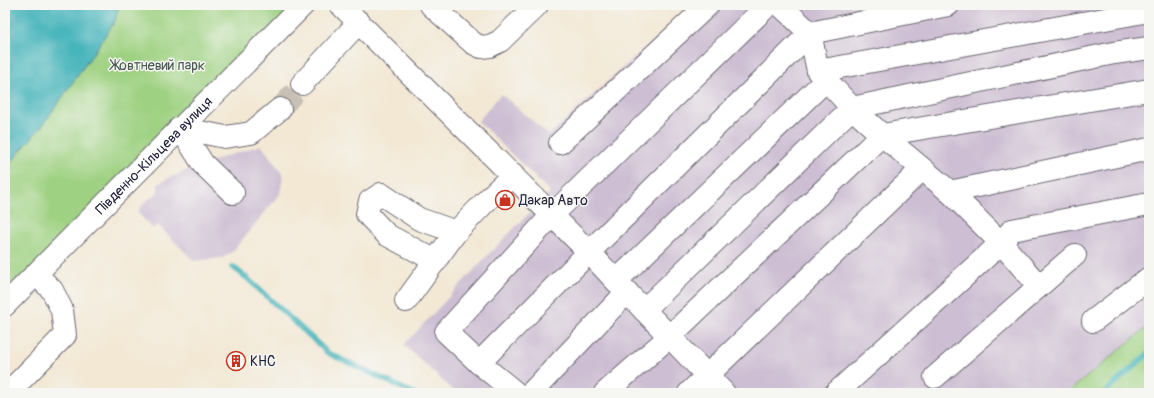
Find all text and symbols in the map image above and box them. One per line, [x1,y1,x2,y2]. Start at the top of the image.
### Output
park label: Жовтневий парк [109,57,205,74]
street label: Південно-Кільцева вулиця [92,93,216,218]
shop icon: Дакар Авто [494,189,516,211]
place label: Дакар Авто [518,192,588,209]
building icon: КНС [225,350,247,372]
place label: КНС [250,353,276,370]

